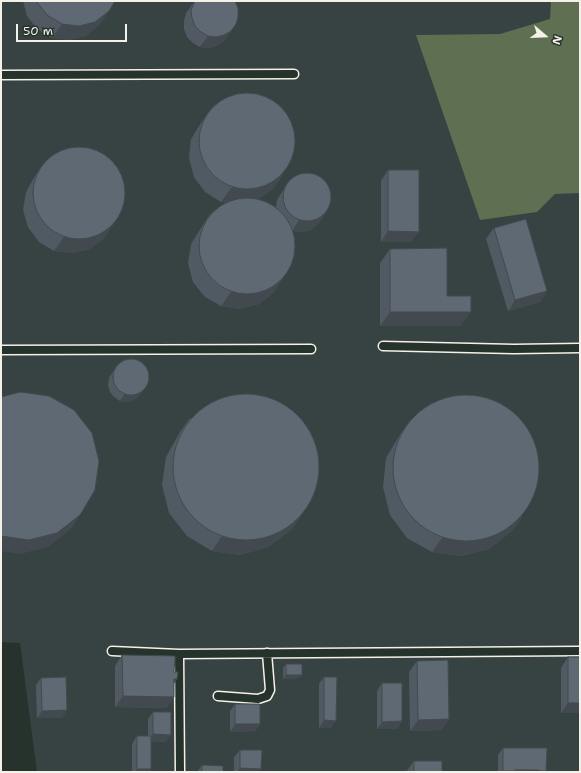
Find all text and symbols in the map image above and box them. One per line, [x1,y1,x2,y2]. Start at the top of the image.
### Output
scale bar [18,16,129,42]
north arrow [525,16,565,56]
text: 50 m [23,23,53,39]
text: N [548,34,565,47]

